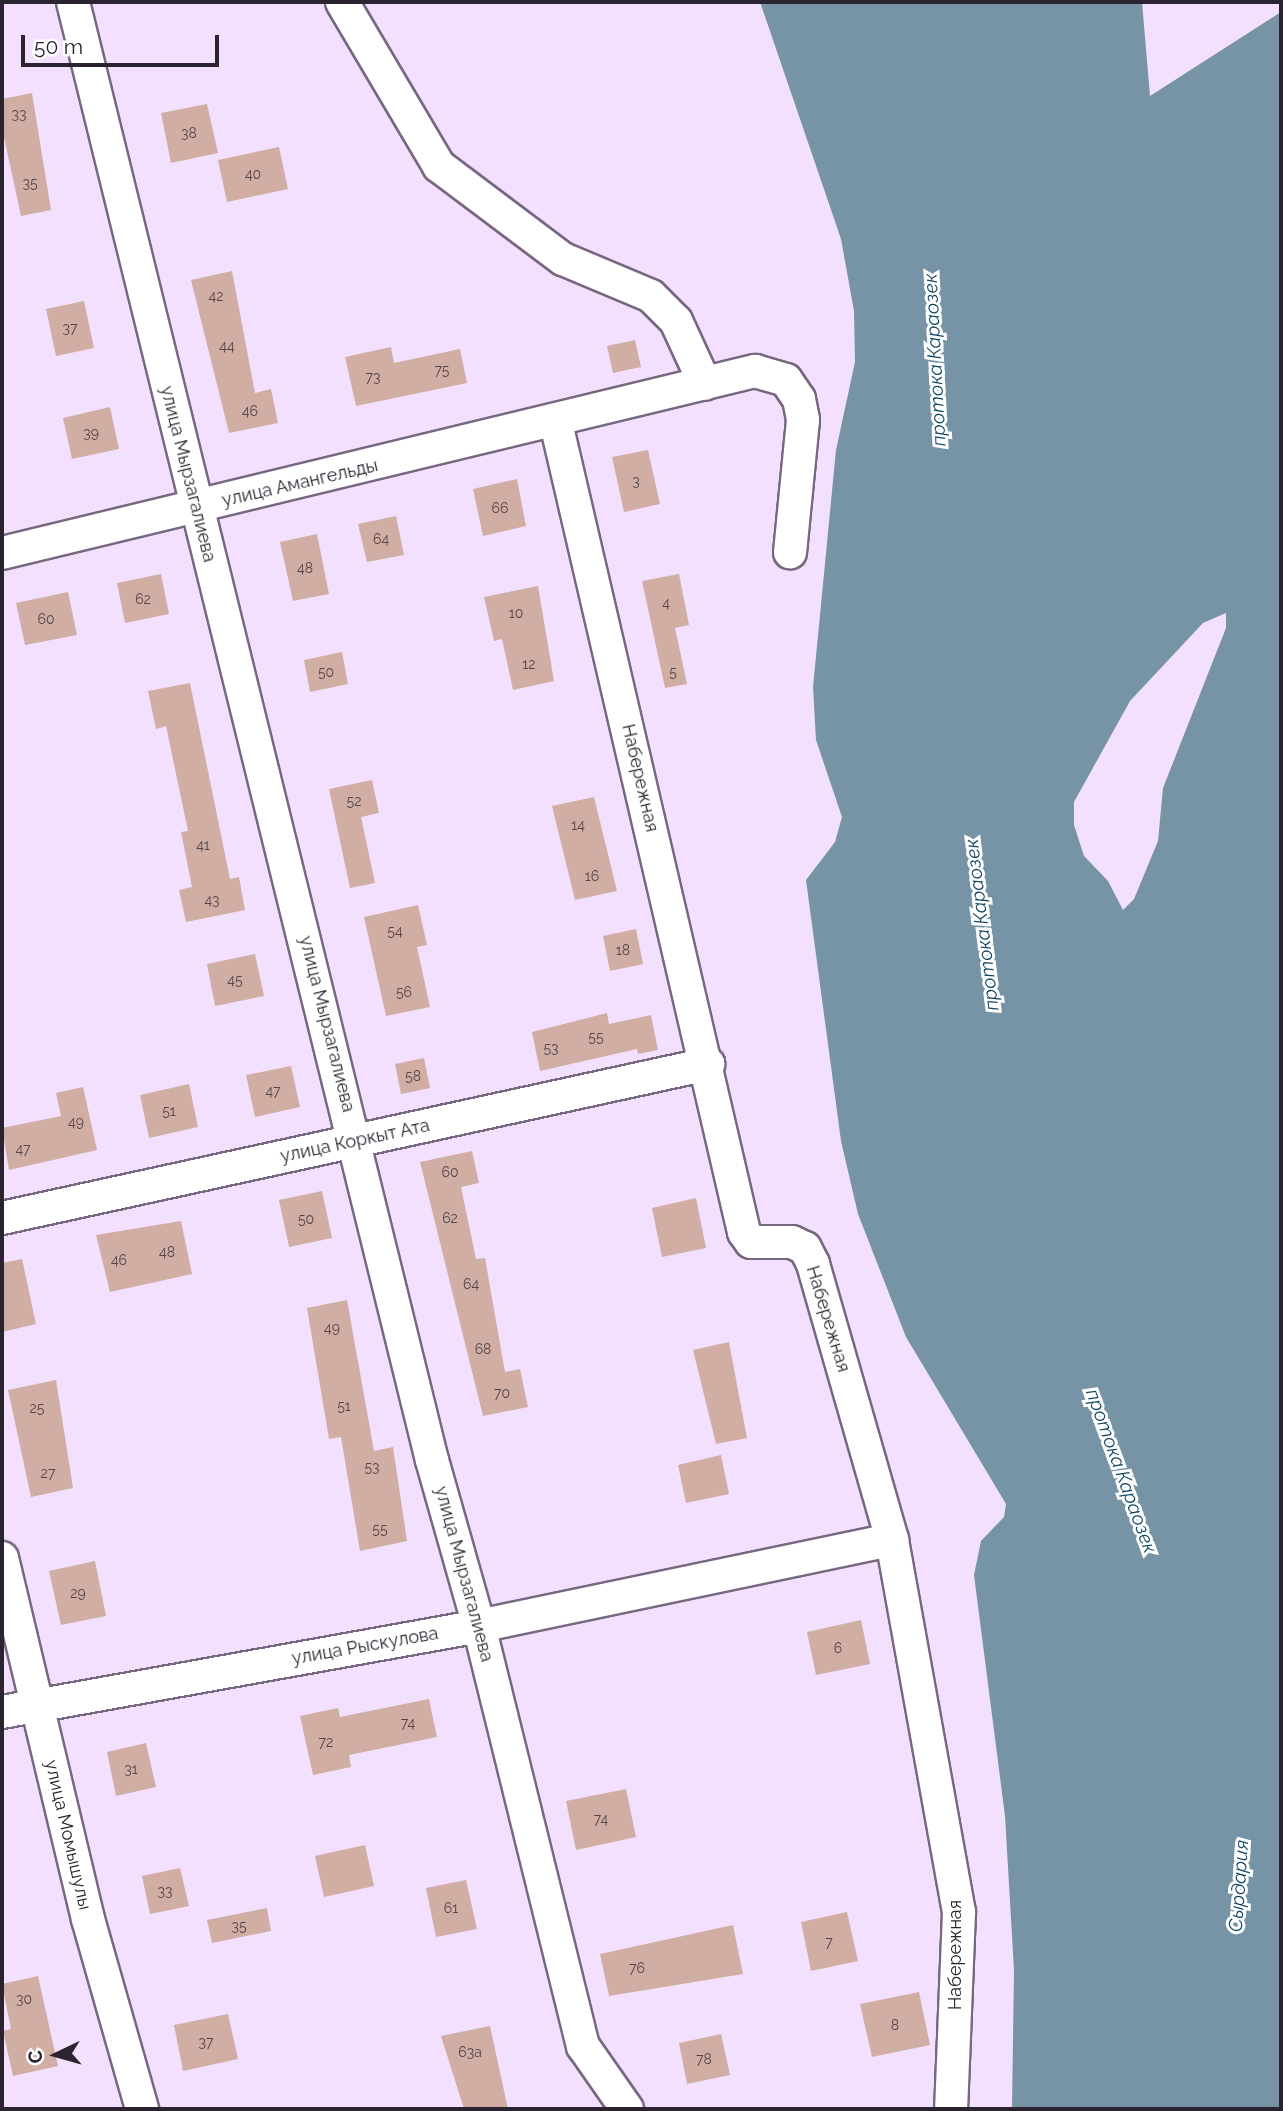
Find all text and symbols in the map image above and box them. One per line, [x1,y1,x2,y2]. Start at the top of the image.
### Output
scale bar [24,21,222,65]
text: 50 m [34,34,83,59]
house number: 33 [12,106,26,122]
house number: 38 [181,125,197,141]
house number: 40 [245,166,261,182]
house number: 35 [22,175,38,191]
water label: протока Караозек [919,273,951,447]
house number: 42 [209,288,223,304]
house number: 37 [63,320,77,336]
house number: 44 [219,338,235,354]
house number: 75 [435,362,449,378]
house number: 73 [366,369,380,385]
street label: улица Мырзагалиева [156,384,220,564]
house number: 46 [242,403,258,419]
house number: 39 [83,425,99,441]
street label: улица Амангельды [220,454,380,512]
house number: 3 [632,473,640,489]
house number: 66 [492,500,508,516]
house number: 64 [373,531,389,547]
house number: 48 [297,560,313,576]
house number: 62 [135,591,151,607]
house number: 4 [662,595,670,611]
house number: 10 [509,605,523,621]
house number: 60 [37,611,55,627]
house number: 12 [522,656,536,672]
house number: 50 [318,664,334,680]
house number: 5 [669,664,677,680]
street label: Набережная [617,722,663,834]
house number: 52 [347,793,361,809]
house number: 14 [571,817,585,833]
house number: 41 [196,837,210,853]
water label: протока Караозек [960,838,1004,1012]
house number: 16 [585,868,599,884]
house number: 43 [204,892,220,908]
house number: 54 [387,923,403,939]
street label: улица Мырзагалиева [295,934,359,1114]
house number: 18 [616,942,630,958]
house number: 45 [227,972,243,988]
house number: 56 [396,984,412,1000]
house number: 55 [588,1029,604,1045]
house number: 53 [543,1040,559,1056]
house number: 58 [405,1068,421,1084]
house number: 47 [265,1083,281,1099]
house number: 51 [162,1103,176,1119]
house number: 49 [68,1114,84,1130]
street label: улица Коркыт Ата [278,1115,432,1167]
house number: 47 [15,1141,31,1157]
house number: 60 [441,1164,459,1180]
house number: 62 [442,1210,458,1226]
house number: 50 [298,1211,314,1227]
house number: 48 [159,1244,175,1260]
house number: 46 [111,1252,127,1268]
street label: Набережная [802,1263,854,1375]
house number: 64 [463,1276,479,1292]
house number: 49 [324,1320,340,1336]
house number: 68 [475,1341,491,1357]
house number: 70 [494,1385,510,1401]
water label: протока Караозек [1081,1386,1161,1556]
house number: 51 [337,1398,351,1414]
house number: 25 [30,1400,44,1416]
house number: 53 [364,1459,380,1475]
house number: 27 [41,1465,55,1481]
street label: улица Мырзагалиева [430,1484,498,1664]
house number: 55 [372,1521,388,1537]
house number: 29 [70,1585,86,1601]
street label: улица Рыскулова [290,1622,440,1670]
house number: 6 [834,1640,842,1656]
house number: 74 [401,1715,415,1731]
house number: 72 [319,1734,333,1750]
street label: улица Момышулы [40,1758,96,1912]
house number: 31 [124,1761,138,1777]
house number: 74 [594,1811,608,1827]
water label: Сырдария [1224,1839,1254,1933]
house number: 33 [158,1883,172,1899]
house number: 61 [444,1900,458,1916]
street label: Набережная [944,1900,966,2010]
house number: 35 [231,1918,247,1934]
house number: 7 [825,1934,833,1950]
house number: 76 [629,1960,645,1976]
house number: 30 [16,1991,32,2007]
house number: 8 [891,2017,899,2033]
north arrow [21,2020,91,2090]
house number: 37 [199,2034,213,2050]
house number: 63а [458,2044,482,2060]
text: С [24,2049,47,2064]
house number: 78 [696,2051,712,2067]

